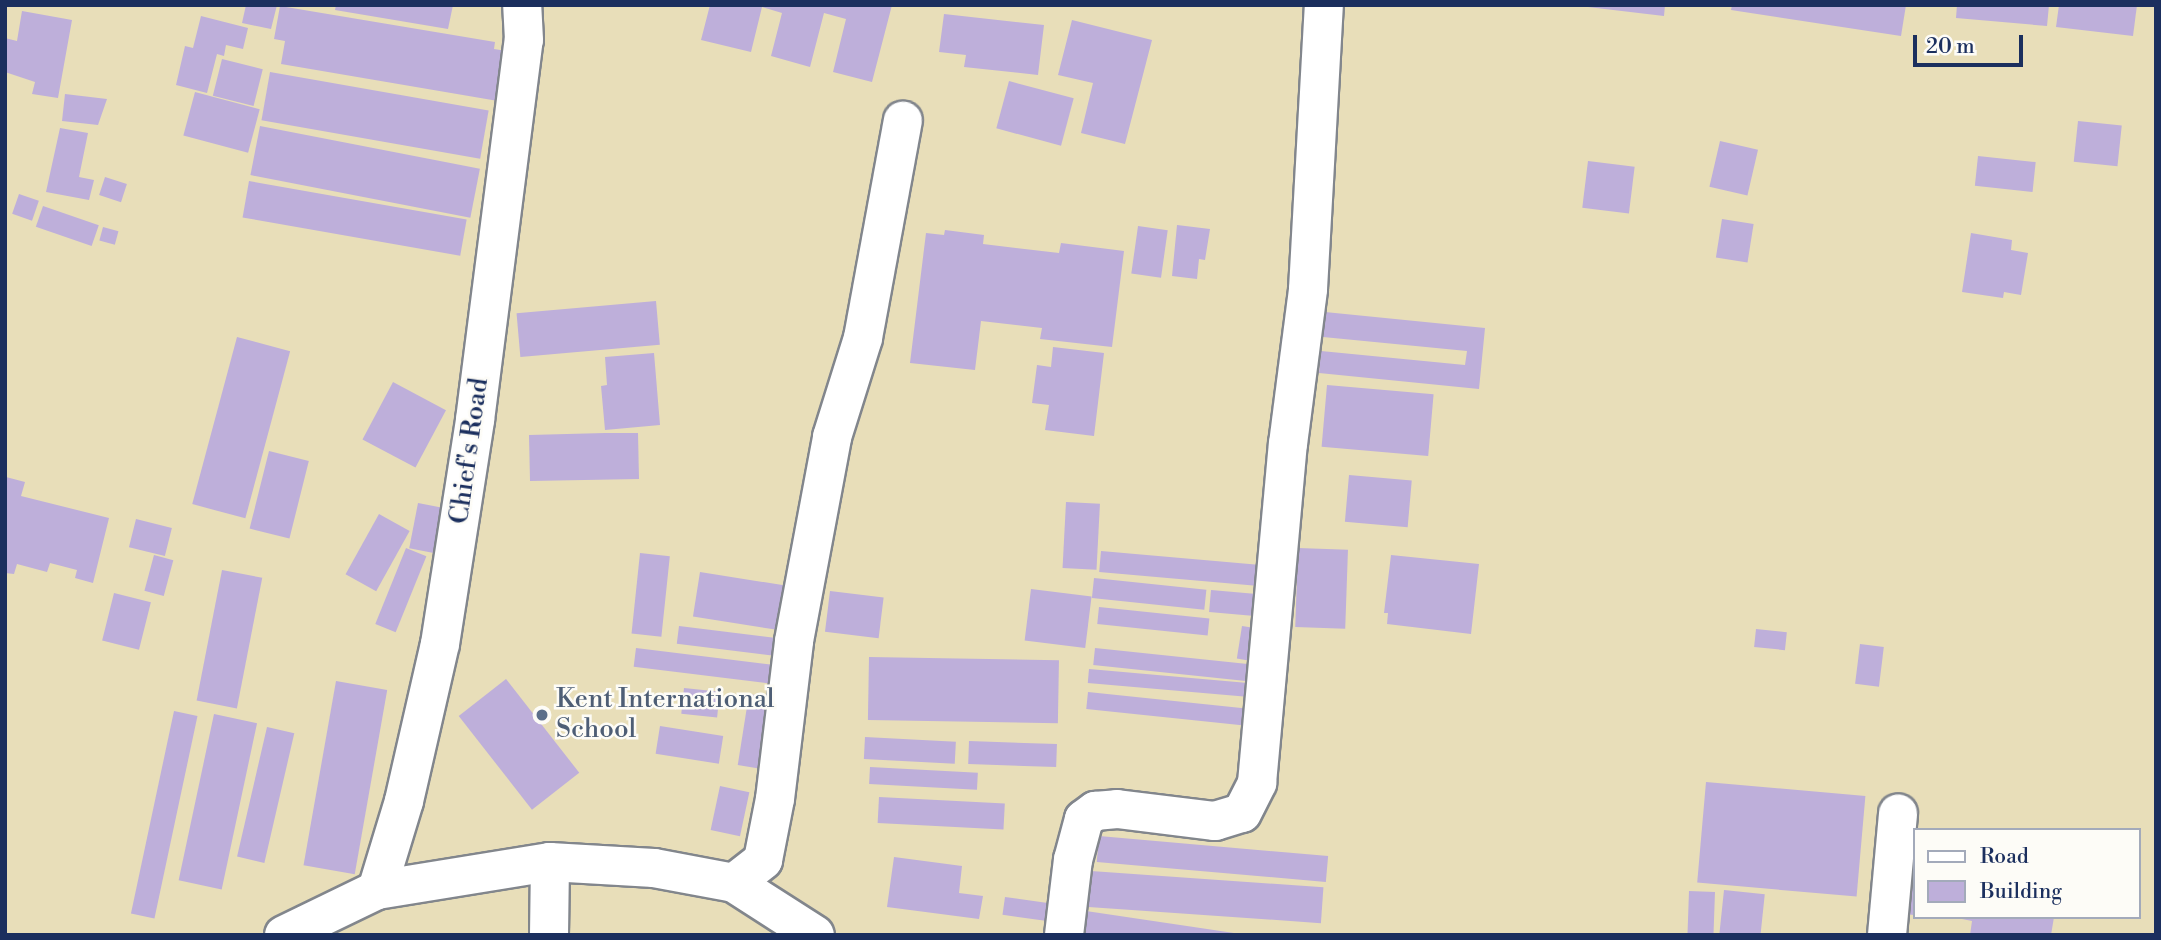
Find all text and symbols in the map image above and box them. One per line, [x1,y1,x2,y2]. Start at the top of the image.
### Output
scale bar [1916,21,2026,65]
text: 20 m [1926,34,1975,60]
street label: Chief's Road [444,376,496,526]
place label: Kent International School [556,684,775,746]
marker: Kent International School [534,707,550,723]
legend [1912,828,2140,919]
text: Road [1980,844,2029,870]
text: Building [1980,879,2062,905]

